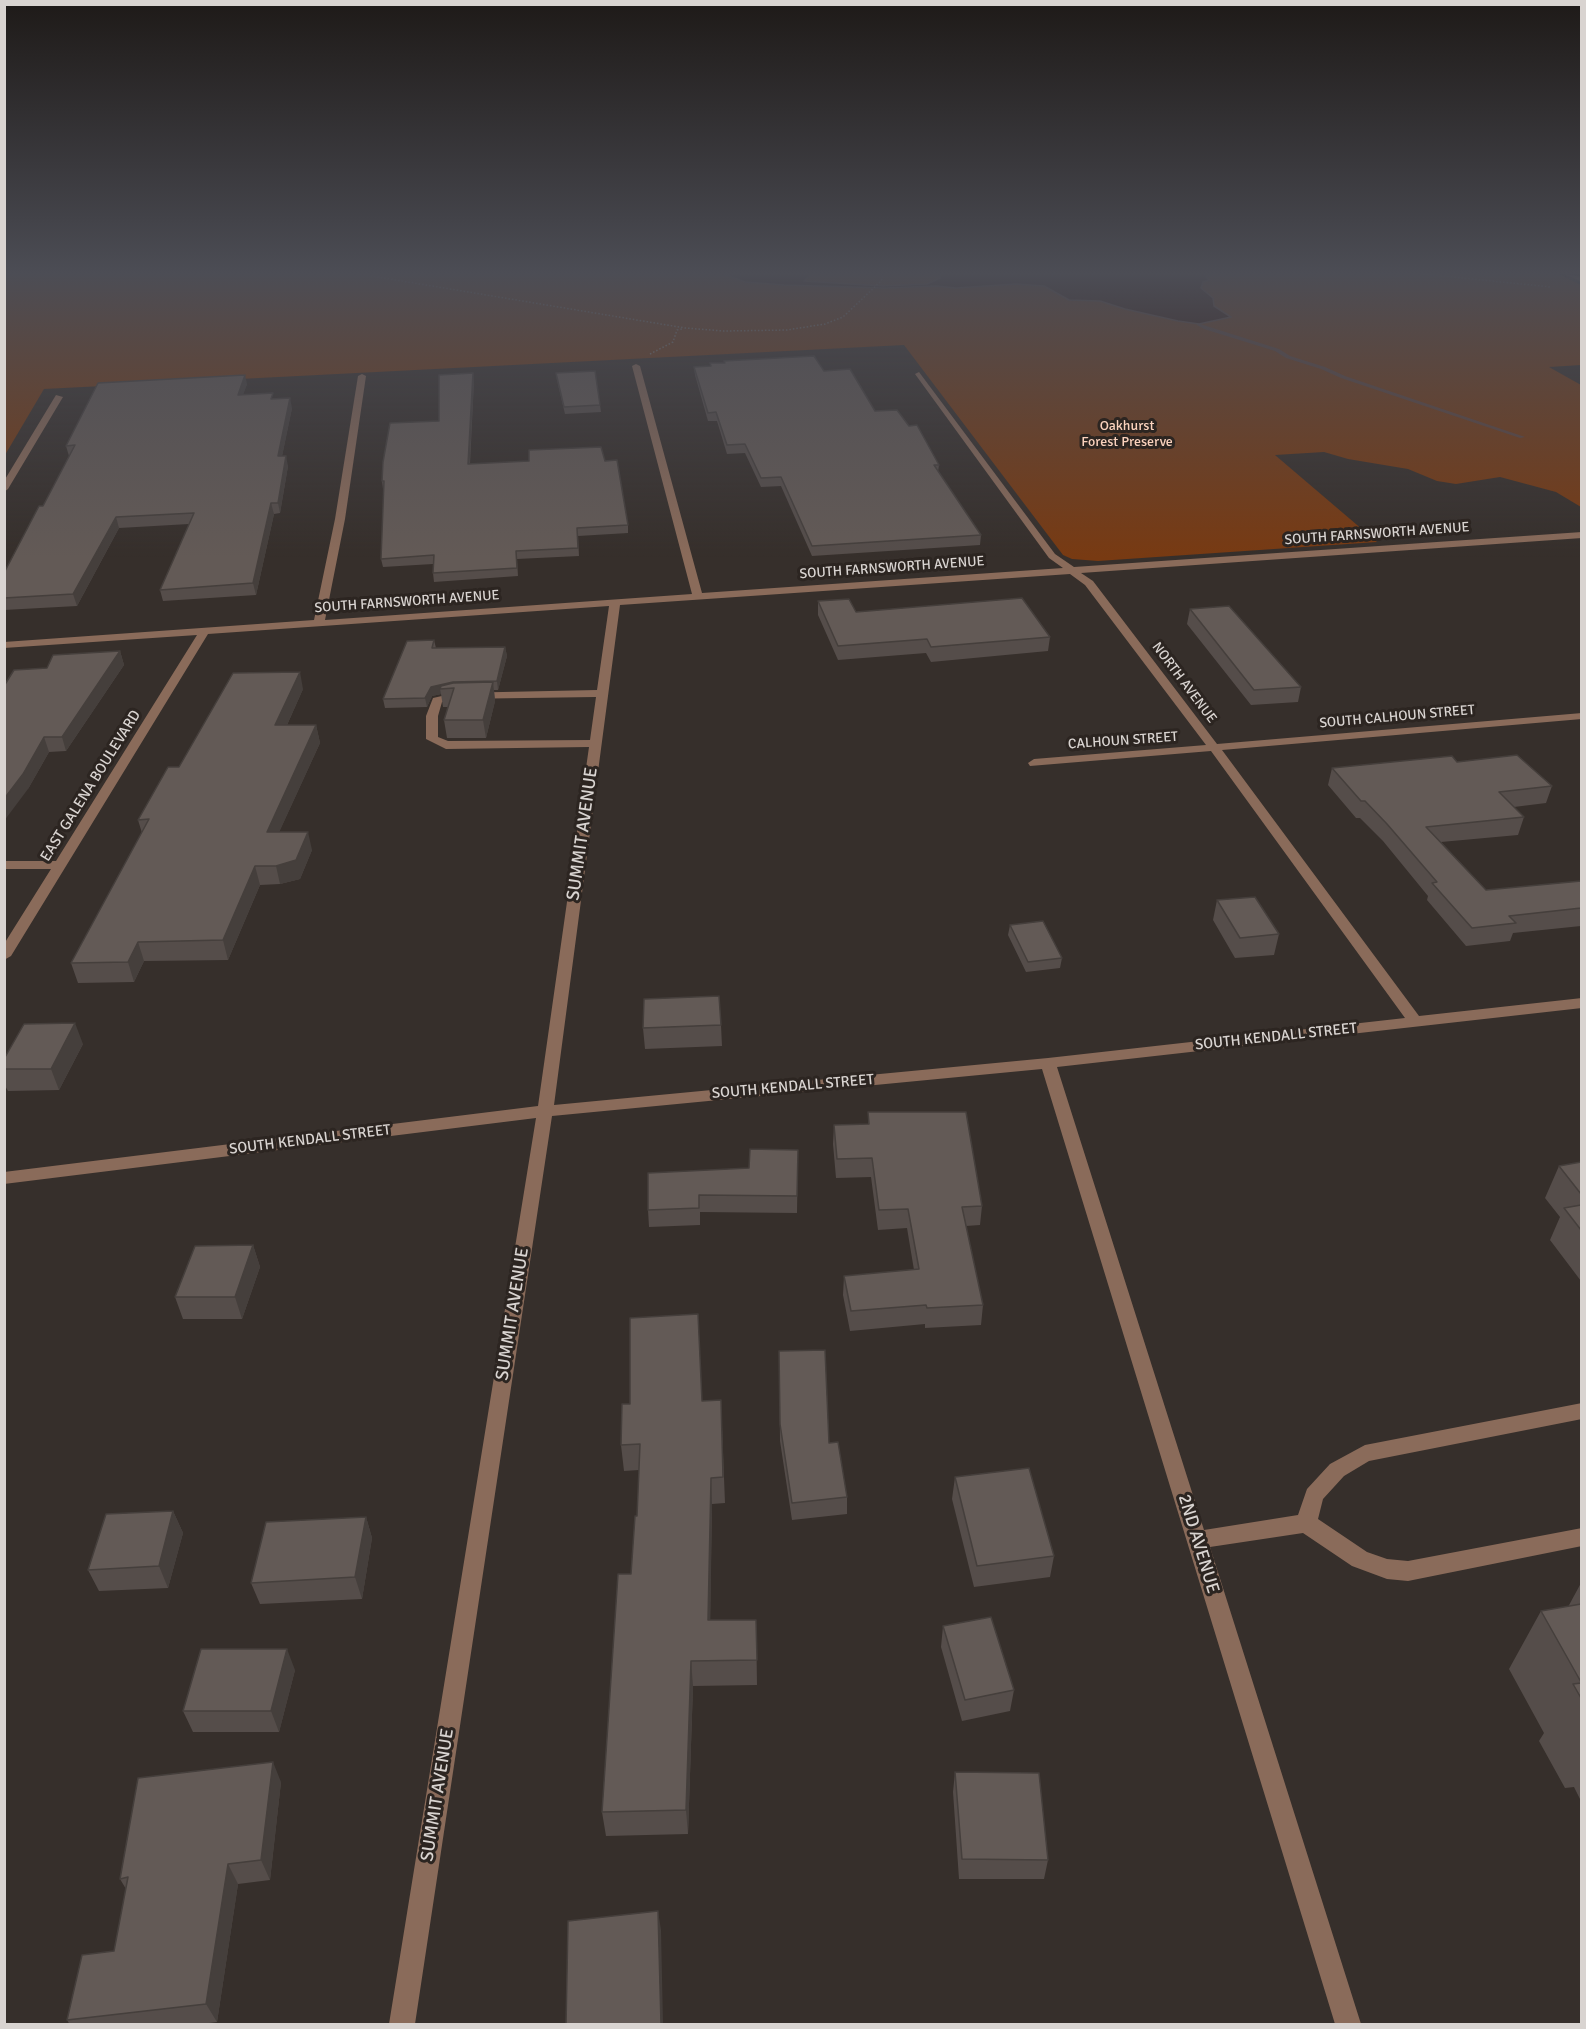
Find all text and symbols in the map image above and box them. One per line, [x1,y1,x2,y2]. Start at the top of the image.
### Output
park label: Oakhurst Forest Preserve [1081,418,1173,450]
street label: SOUTH FARNSWORTH AVENUE [1284,519,1470,549]
street label: SOUTH FARNSWORTH AVENUE [799,553,985,583]
street label: SOUTH FARNSWORTH AVENUE [314,587,500,617]
street label: NORTH AVENUE [1148,639,1220,727]
street label: SOUTH CALHOUN STREET [1319,702,1475,732]
street label: EAST GALENA BOULEVARD [37,707,145,865]
street label: CALHOUN STREET [1067,729,1179,753]
street label: SUMMIT AVENUE [563,766,603,902]
street label: SOUTH KENDALL STREET [1194,1020,1358,1054]
street label: SOUTH KENDALL STREET [711,1071,875,1103]
street label: SOUTH KENDALL STREET [228,1121,392,1159]
street label: SUMMIT AVENUE [492,1246,534,1382]
street label: 2ND AVENUE [1173,1492,1223,1596]
street label: SUMMIT AVENUE [417,1727,459,1863]

